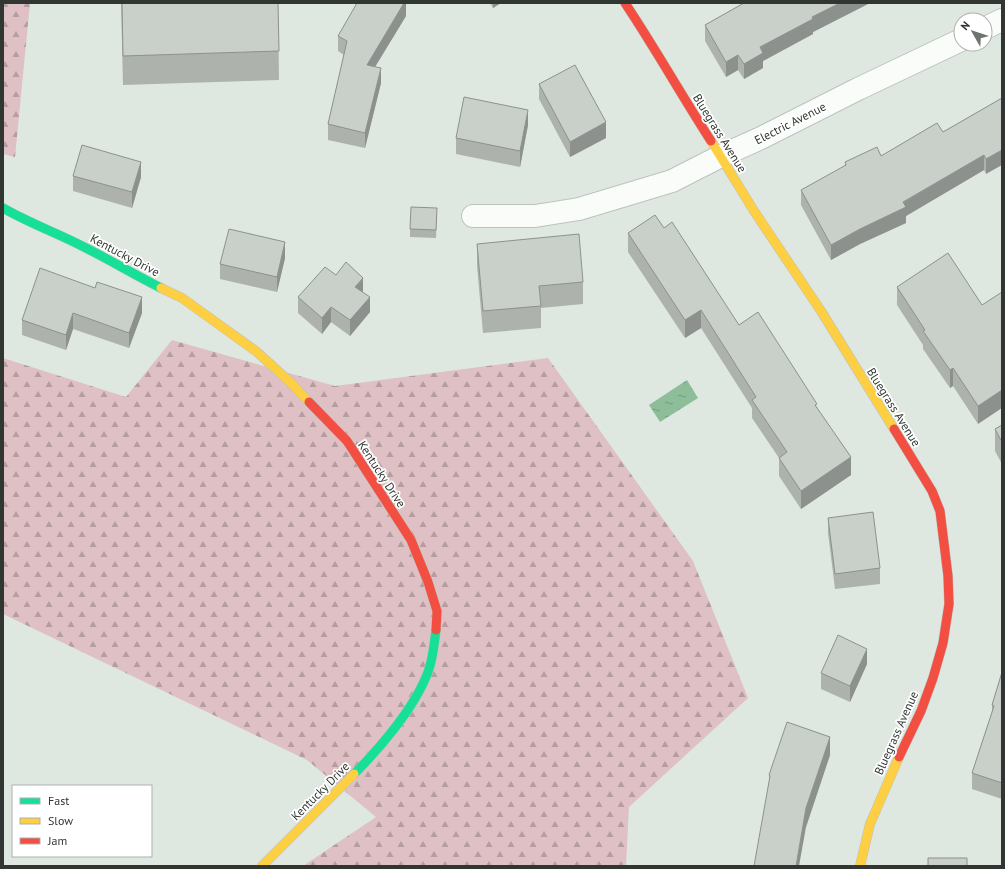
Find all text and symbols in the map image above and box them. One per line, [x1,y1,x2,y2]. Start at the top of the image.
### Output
north arrow [953,12,993,52]
text: N [958,18,973,33]
street label: Bluegrass Avenue [690,91,750,175]
street label: Electric Avenue [752,99,828,147]
street label: Kentucky Drive [88,230,162,280]
street label: Bluegrass Avenue [864,365,924,449]
street label: Kentucky Drive [355,438,409,510]
street label: Bluegrass Avenue [871,689,921,777]
street label: Kentucky Drive [288,759,352,823]
legend [12,785,152,857]
text: Fast [48,793,69,808]
text: Slow [48,813,73,828]
text: Jam [47,833,67,848]

